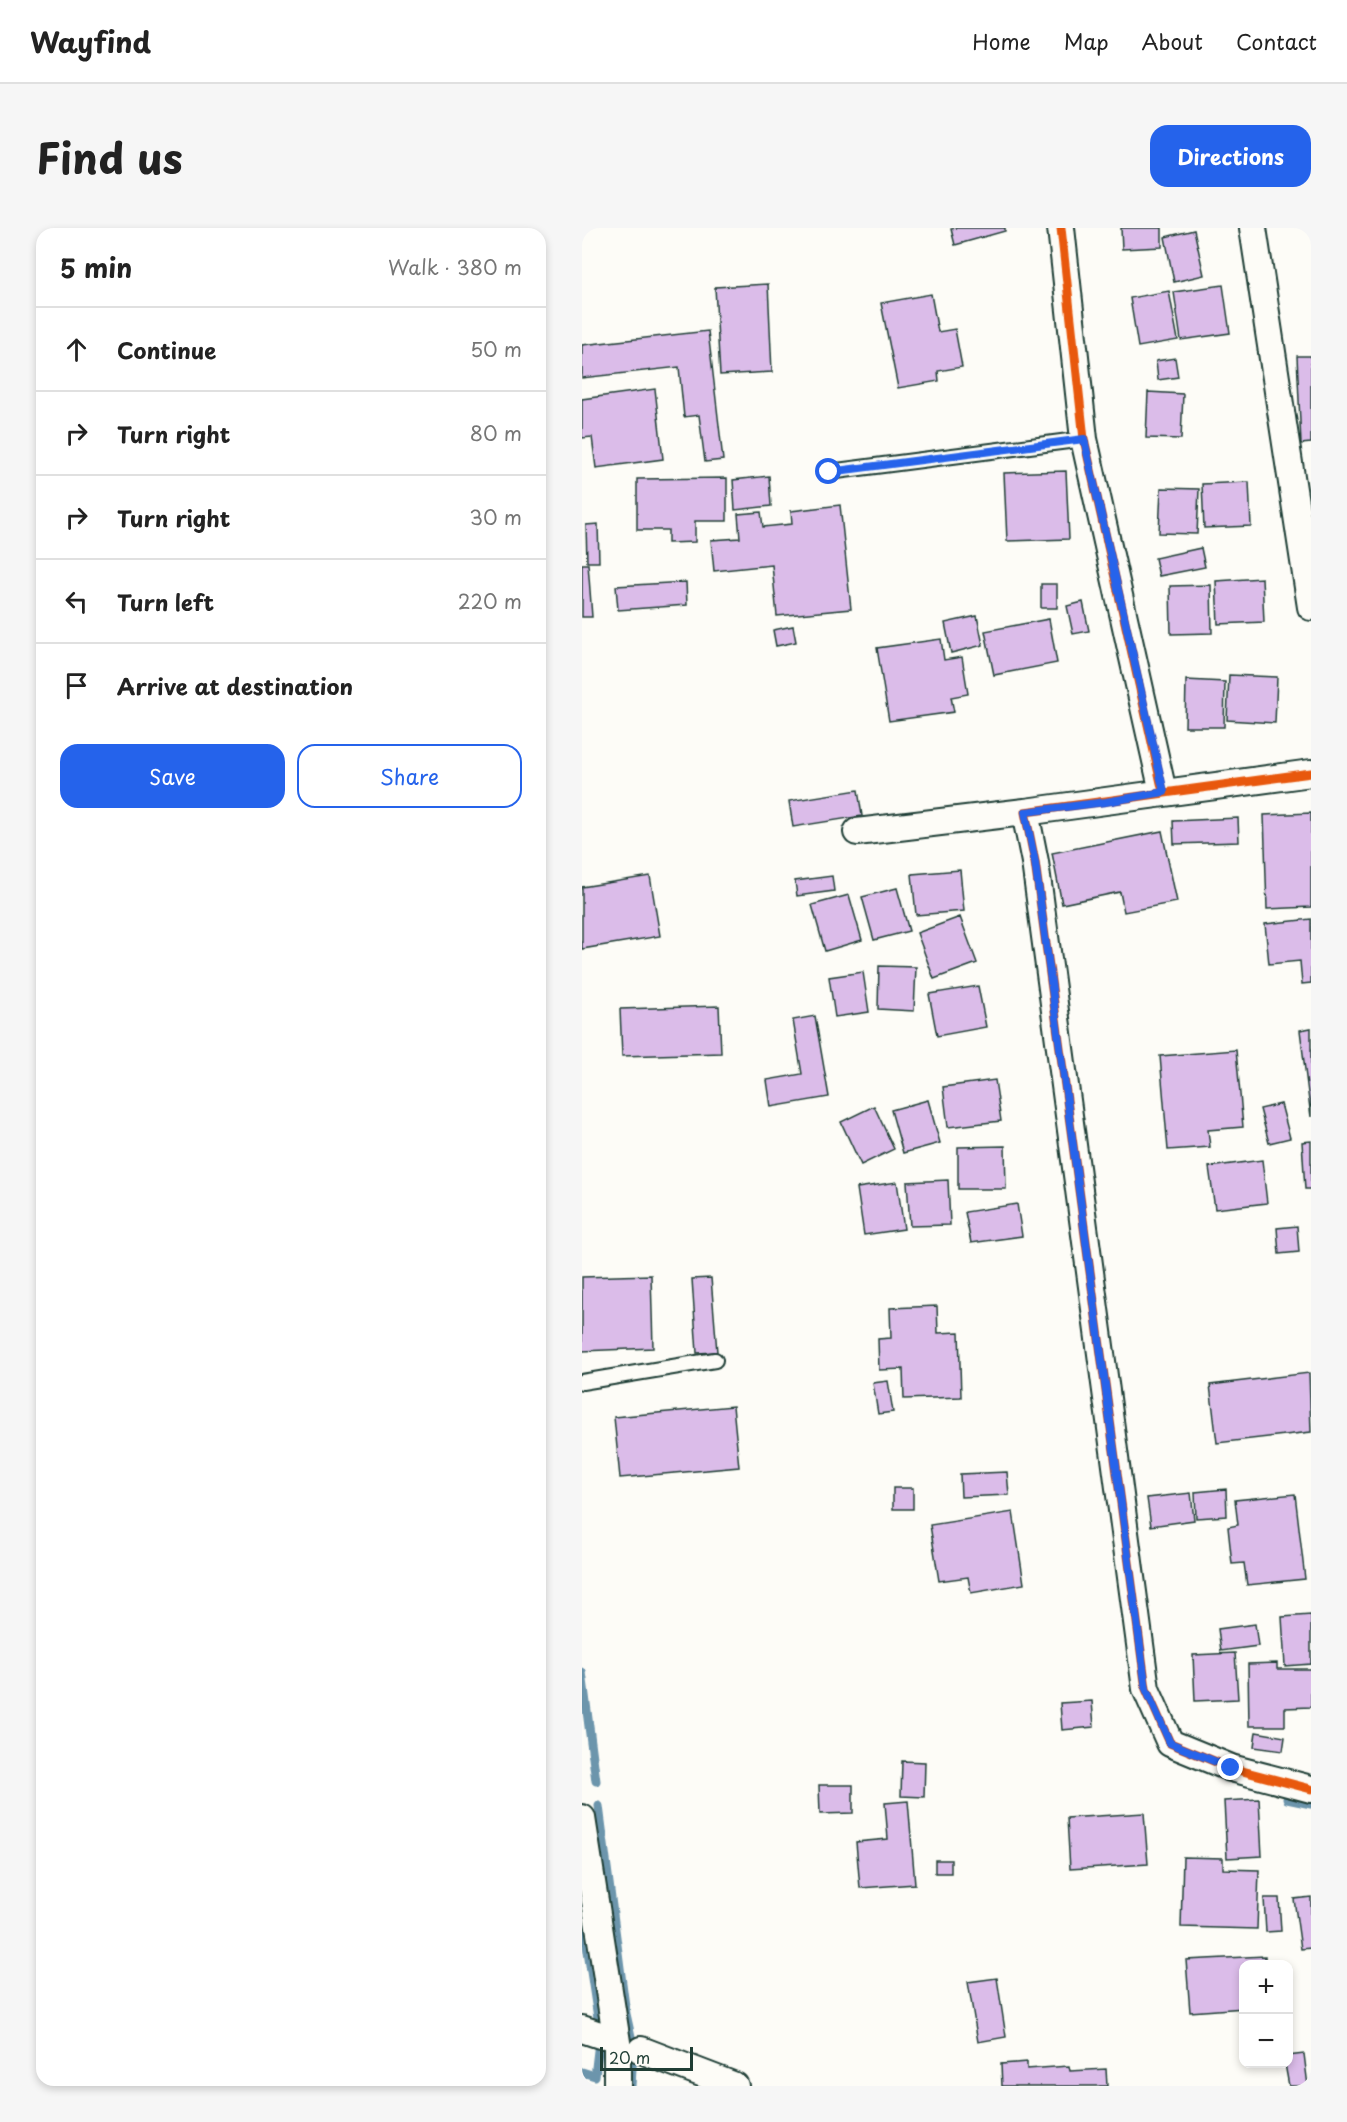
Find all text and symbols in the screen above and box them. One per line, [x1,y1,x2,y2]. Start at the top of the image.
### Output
text: Wayfind [30,20,151,63]
text: Home [972,25,1031,57]
text: Map [1064,25,1109,57]
text: About [1142,25,1203,57]
text: Contact [1236,25,1317,57]
text: Find us [36,125,183,188]
button: Directions [1150,125,1311,187]
text: 5 min [60,248,132,287]
text: Walk · 380 m [388,252,522,282]
icon: ahead [60,333,93,366]
text: Continue [117,333,216,366]
text: 50 m [470,334,522,364]
icon: right [60,417,93,450]
text: Turn right [117,417,230,450]
text: 80 m [470,418,522,448]
route start [815,458,841,484]
icon: right [60,501,93,534]
text: Turn right [117,501,230,534]
text: 30 m [469,502,522,532]
icon: left [60,585,93,618]
text: Turn left [117,585,214,618]
text: 220 m [458,586,522,616]
icon: arrive [60,669,93,702]
text: Arrive at destination [117,669,353,702]
button: Save [60,744,285,808]
button: Share [297,744,522,808]
route end [1217,1754,1243,1780]
map controls [1239,1960,1293,2068]
button: + [1239,1960,1293,2014]
button: − [1239,2014,1293,2068]
scale bar [600,2044,693,2072]
text: 20 m [609,2045,650,2069]

